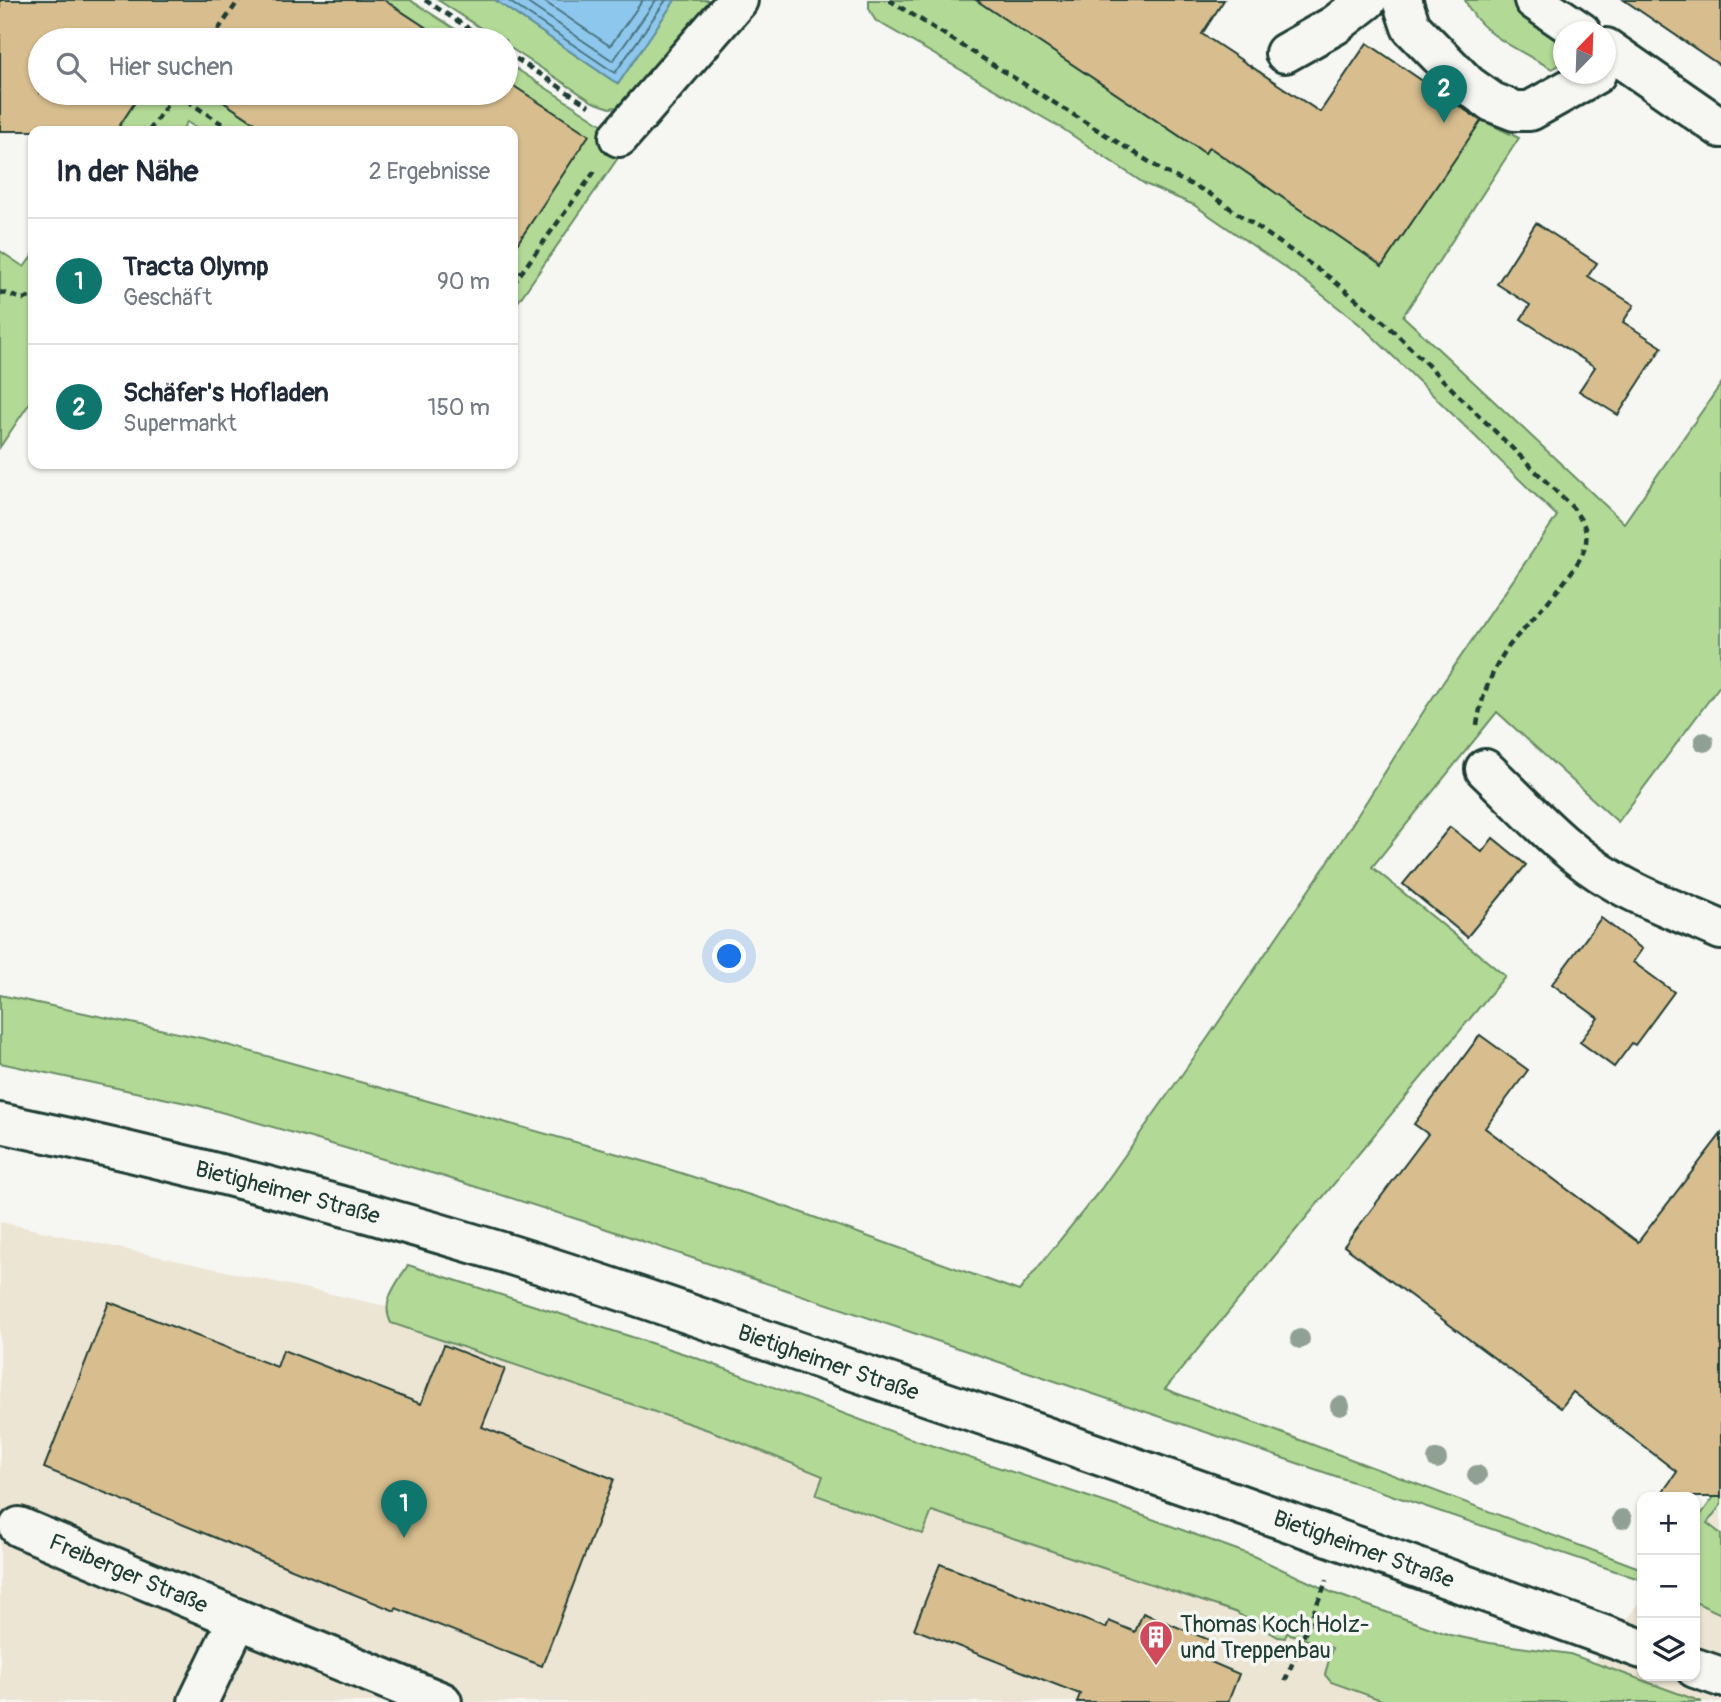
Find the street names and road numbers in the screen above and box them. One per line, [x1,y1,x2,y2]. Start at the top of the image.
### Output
street label: Bietigheimer Straße [192,1154,384,1231]
street label: Bietigheimer Straße [734,1317,924,1407]
street label: Bietigheimer Straße [1270,1503,1459,1595]
street label: Freiberger Straße [45,1527,213,1620]

